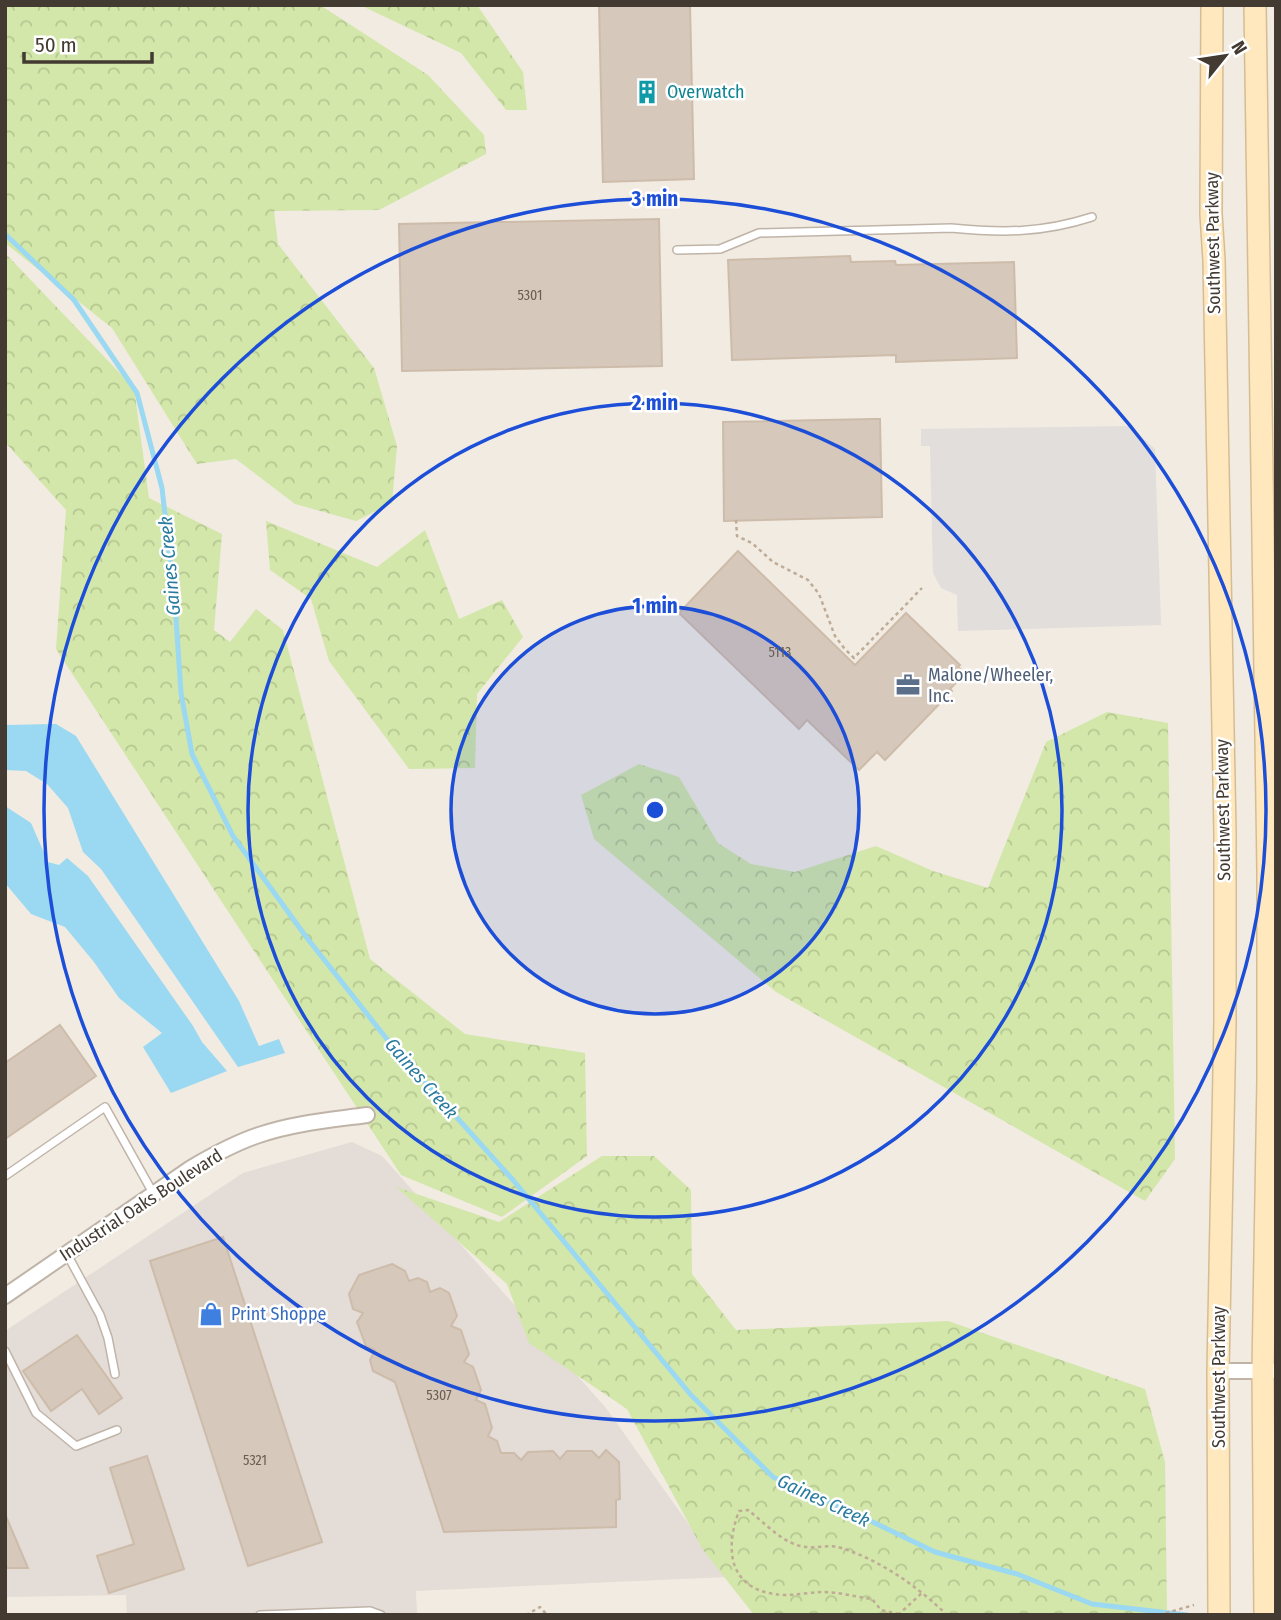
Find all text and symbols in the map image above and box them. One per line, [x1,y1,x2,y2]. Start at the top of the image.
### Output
scale bar [24,21,152,65]
north arrow [1190,21,1260,91]
text: 50 m [35,32,77,58]
text: N [1226,37,1252,58]
building icon: Overwatch [633,78,661,106]
place label: Overwatch [667,81,745,103]
street label: Southwest Parkway [1201,172,1225,314]
text: 3 min [631,186,678,212]
house number: 5301 [517,287,543,304]
text: 2 min [631,390,678,416]
water label: Gaines Creek [154,515,185,617]
text: 1 min [632,593,678,619]
house number: 5113 [769,644,791,661]
place label: Malone/Wheeler, Inc. [928,664,1053,707]
office icon: Malone/Wheeler, Inc. [894,671,922,699]
street label: Southwest Parkway [1211,739,1235,881]
centre of rings [643,798,667,822]
water label: Gaines Creek [380,1033,463,1123]
street label: Industrial Oaks Boulevard [55,1144,227,1266]
shop icon: Print Shoppe [197,1300,225,1328]
place label: Print Shoppe [231,1303,327,1325]
street label: Southwest Parkway [1208,1306,1230,1448]
house number: 5307 [426,1387,452,1404]
house number: 5321 [243,1452,267,1469]
water label: Gaines Creek [774,1469,874,1532]

